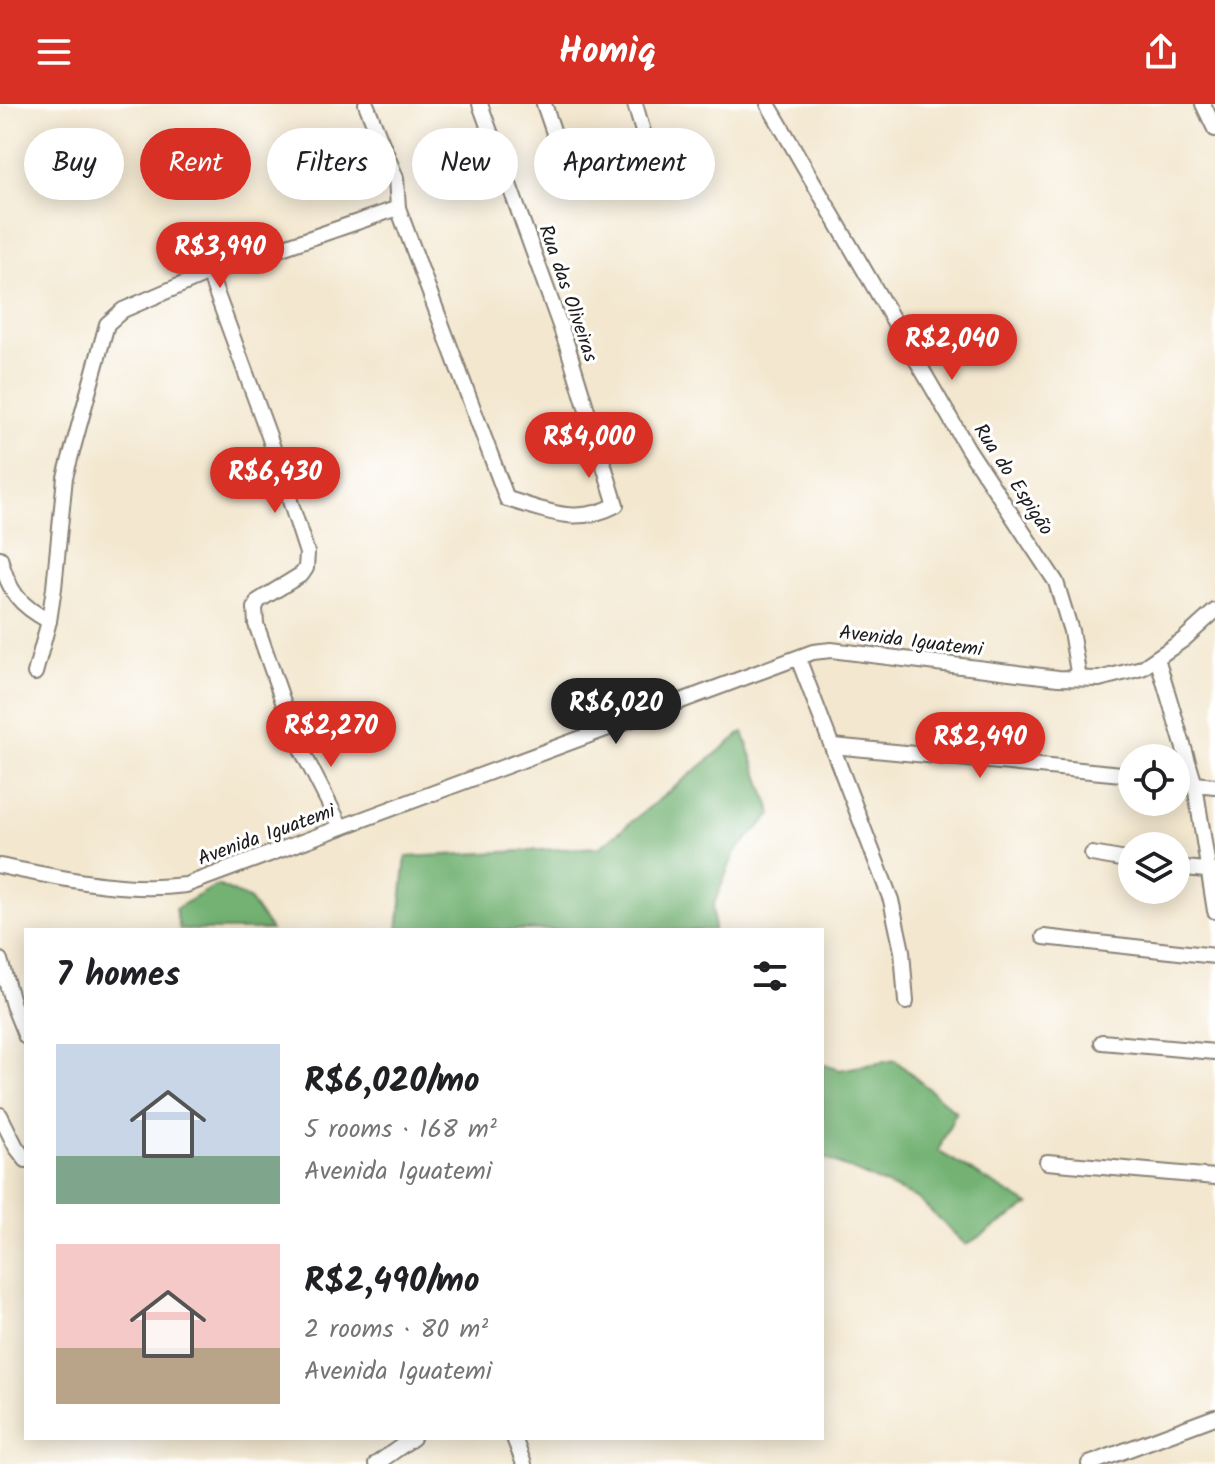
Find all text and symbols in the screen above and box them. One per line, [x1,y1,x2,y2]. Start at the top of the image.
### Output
text: Homiq [559,24,656,81]
icon: menu [32,30,76,74]
icon: share [1139,30,1183,74]
chip: Buy [24,128,124,200]
chip: Rent [140,128,251,200]
chip: Filters [267,128,396,200]
chip: New [412,128,518,200]
chip: Apartment [534,128,715,200]
street label: Rua das Oliveiras [529,221,606,367]
pin: R$3,990 [146,222,294,290]
text: R$3,990 [174,227,266,269]
pin: R$2,040 [878,314,1026,382]
text: R$2,040 [905,319,999,361]
pin: R$4,000 [515,412,663,480]
text: R$4,000 [543,417,635,459]
street label: Rua do Espigão [964,418,1061,543]
pin: R$6,430 [201,447,349,515]
text: R$6,430 [228,452,322,494]
street label: Avenida Iguatemi [837,617,986,667]
pin: R$6,020 [542,678,690,746]
text: R$6,020 [569,683,663,725]
pin: R$2,270 [257,701,405,769]
text: R$2,270 [284,706,378,748]
pin: R$2,490 [906,712,1054,780]
text: R$2,490 [933,717,1027,759]
map controls [1118,744,1190,904]
button: locate [1118,744,1190,816]
street label: Avenida Iguatemi [193,796,341,876]
button: layers [1118,832,1190,904]
text: 7 homes [56,949,180,1003]
icon: filters [748,954,792,998]
text: R$6,020/mo [304,1055,480,1109]
icon: home [120,1076,216,1172]
text: 5 rooms · 168 m² [304,1109,497,1151]
text: Avenida Iguatemi [304,1151,492,1193]
text: R$2,490/mo [304,1255,479,1309]
icon: home [120,1276,216,1372]
text: 2 rooms · 80 m² [304,1309,488,1351]
text: Avenida Iguatemi [304,1351,492,1393]

